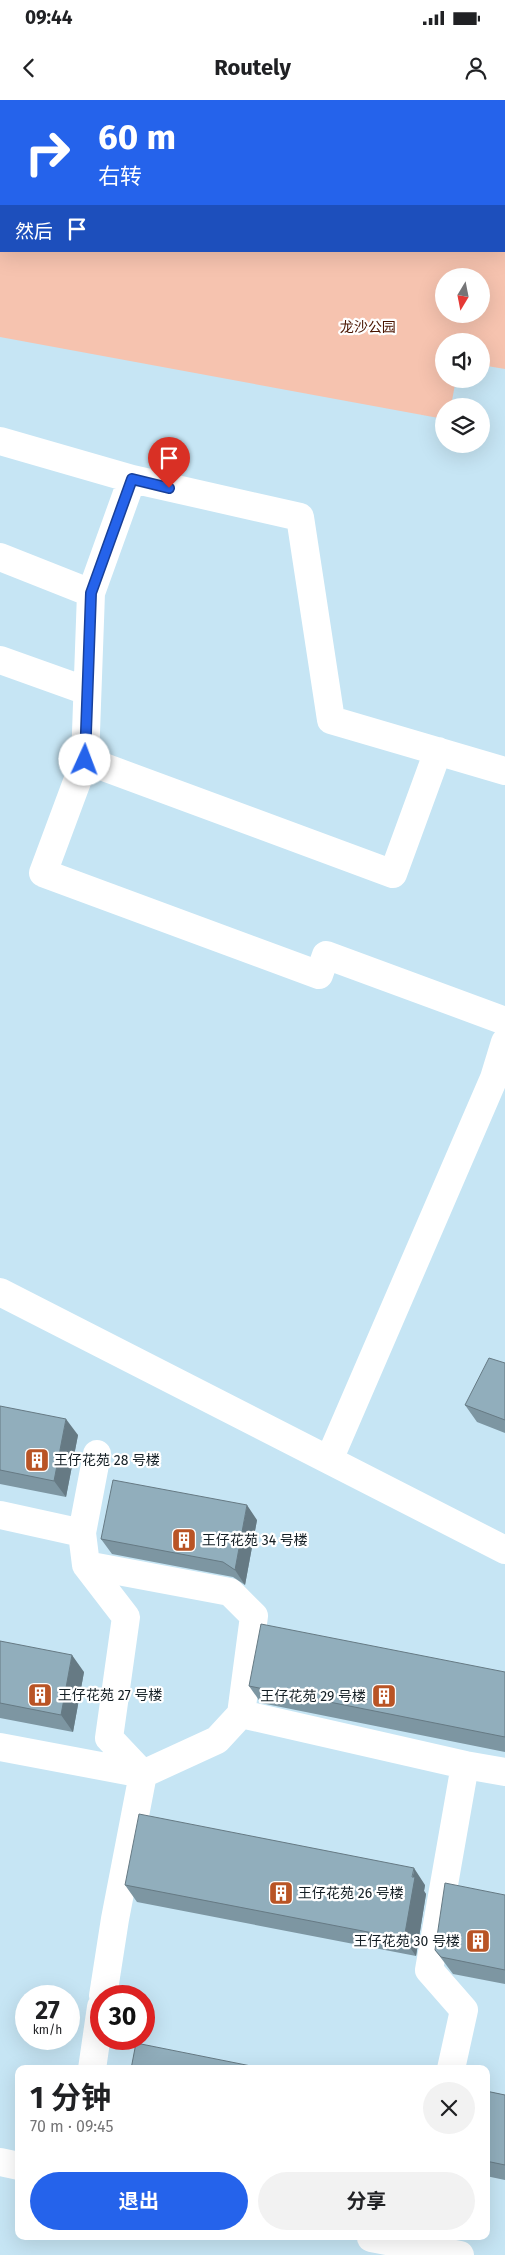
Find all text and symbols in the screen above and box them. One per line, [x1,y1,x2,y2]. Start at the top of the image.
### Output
text: 09:44 [25,6,73,29]
icon: back [15,54,43,82]
text: Routely [214,54,291,81]
icon: person [462,54,490,82]
text: 60 m [98,116,176,158]
icon: right [15,120,80,185]
text: 右转 [98,163,142,190]
icon: arrive [63,215,91,243]
text: 然后 [15,220,53,243]
north arrow [435,268,490,322]
map controls [435,268,490,453]
park label: 龙沙公园 [340,319,396,336]
button: sound [435,333,490,388]
button: layers [435,398,490,453]
pin [148,437,190,488]
icon: arrive [155,444,183,472]
position arrow [58,733,110,785]
building icon: 王仔花苑 28 号楼 [24,1447,50,1473]
place label: 王仔花苑 28 号楼 [54,1452,160,1469]
building icon: 王仔花苑 34 号楼 [171,1527,197,1553]
place label: 王仔花苑 34 号楼 [202,1532,308,1549]
building icon: 王仔花苑 27 号楼 [27,1682,53,1708]
building icon: 王仔花苑 29 号楼 [371,1683,397,1709]
place label: 王仔花苑 27 号楼 [58,1687,162,1704]
place label: 王仔花苑 29 号楼 [260,1688,366,1705]
building icon: 王仔花苑 26 号楼 [268,1880,294,1906]
place label: 王仔花苑 26 号楼 [298,1885,404,1902]
building icon: 王仔花苑 30 号楼 [465,1928,491,1954]
place label: 王仔花苑 30 号楼 [354,1933,460,1950]
speed limit sign: 30 [90,1985,155,2050]
text: 27 [35,1996,60,2026]
text: km/h [33,2023,62,2037]
text: 1 分钟 [30,2080,111,2116]
button: close [423,2082,475,2134]
text: 70 m · 09:45 [30,2117,113,2136]
button: 退出 [30,2172,248,2230]
button: 分享 [258,2172,475,2230]

